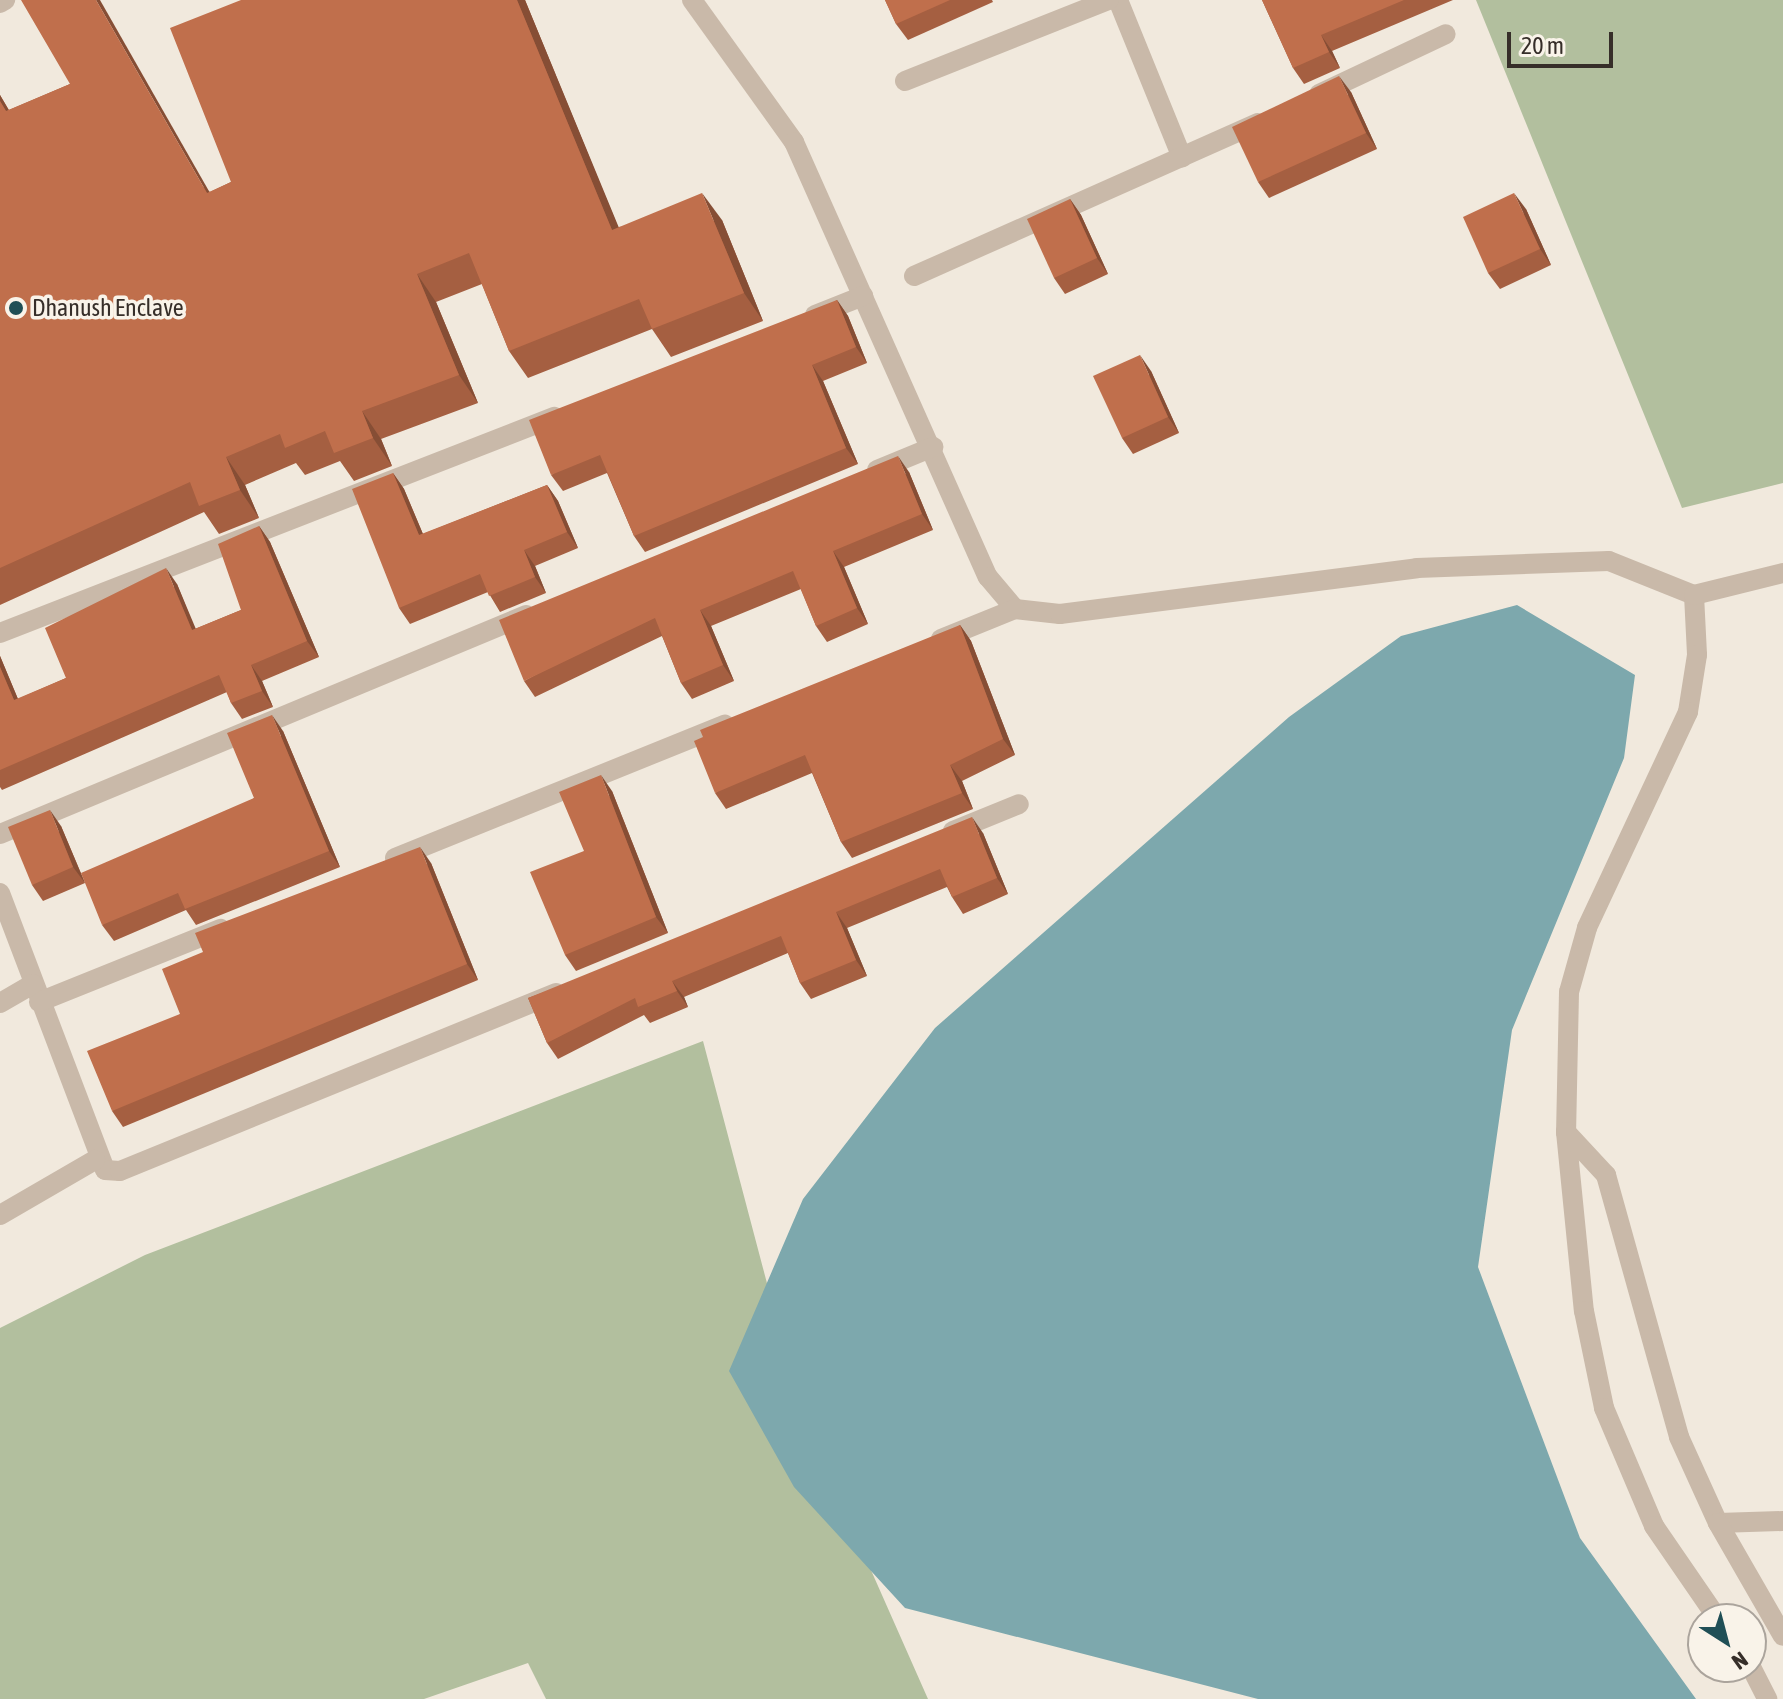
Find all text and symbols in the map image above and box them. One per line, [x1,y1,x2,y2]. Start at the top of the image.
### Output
scale bar [1511,16,1617,66]
text: 20 m [1521,32,1564,59]
place label: Dhanush Enclave [32,294,184,322]
marker: Dhanush Enclave [7,299,25,317]
north arrow [1687,1603,1767,1683]
text: N [1727,1646,1753,1675]

